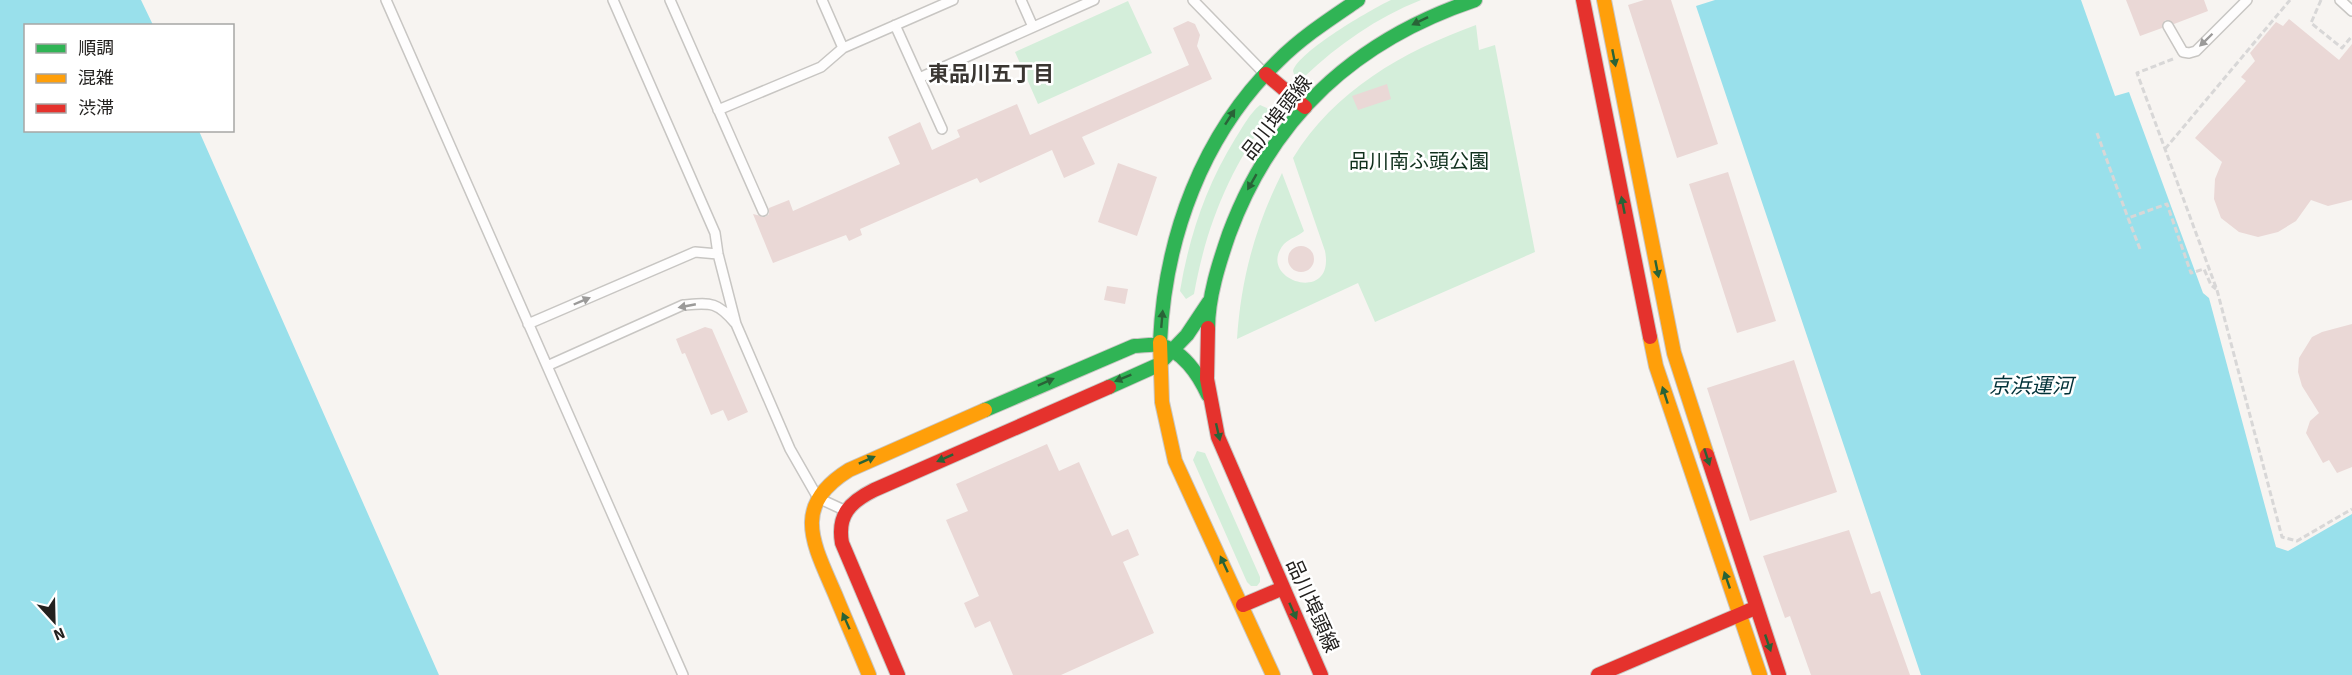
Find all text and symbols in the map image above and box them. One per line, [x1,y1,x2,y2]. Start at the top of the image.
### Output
one-way arrow [1412,17,1429,26]
legend [24,24,234,132]
one-way arrow [2199,33,2213,47]
text: 順調 [78,36,114,61]
one-way arrow [1609,48,1619,67]
district label: 東品川五丁目 [928,59,1054,89]
text: 混雑 [78,66,114,91]
street label: 品川埠頭線 [1235,70,1319,166]
text: 渋滞 [78,96,114,121]
one-way arrow [1224,109,1235,125]
park label: 品川南ふ頭公園 [1349,148,1489,176]
one-way arrow [1246,174,1257,190]
one-way arrow [1618,195,1627,214]
one-way arrow [1652,260,1662,279]
one-way arrow [573,296,591,306]
one-way arrow [677,302,696,311]
one-way arrow [1157,309,1167,328]
water label: 京浜運河 [1989,371,2077,401]
one-way arrow [1114,373,1132,383]
one-way arrow [1037,377,1055,386]
one-way arrow [1660,386,1669,404]
one-way arrow [1213,422,1223,441]
one-way arrow [1703,448,1712,466]
one-way arrow [937,453,954,462]
one-way arrow [859,456,876,465]
one-way arrow [1219,555,1228,572]
street label: 品川埠頭線 [1279,555,1345,657]
one-way arrow [1722,571,1732,589]
north arrow [24,591,84,651]
one-way arrow [1289,603,1298,620]
one-way arrow [841,612,851,630]
text: N [50,622,68,646]
one-way arrow [1763,634,1773,652]

